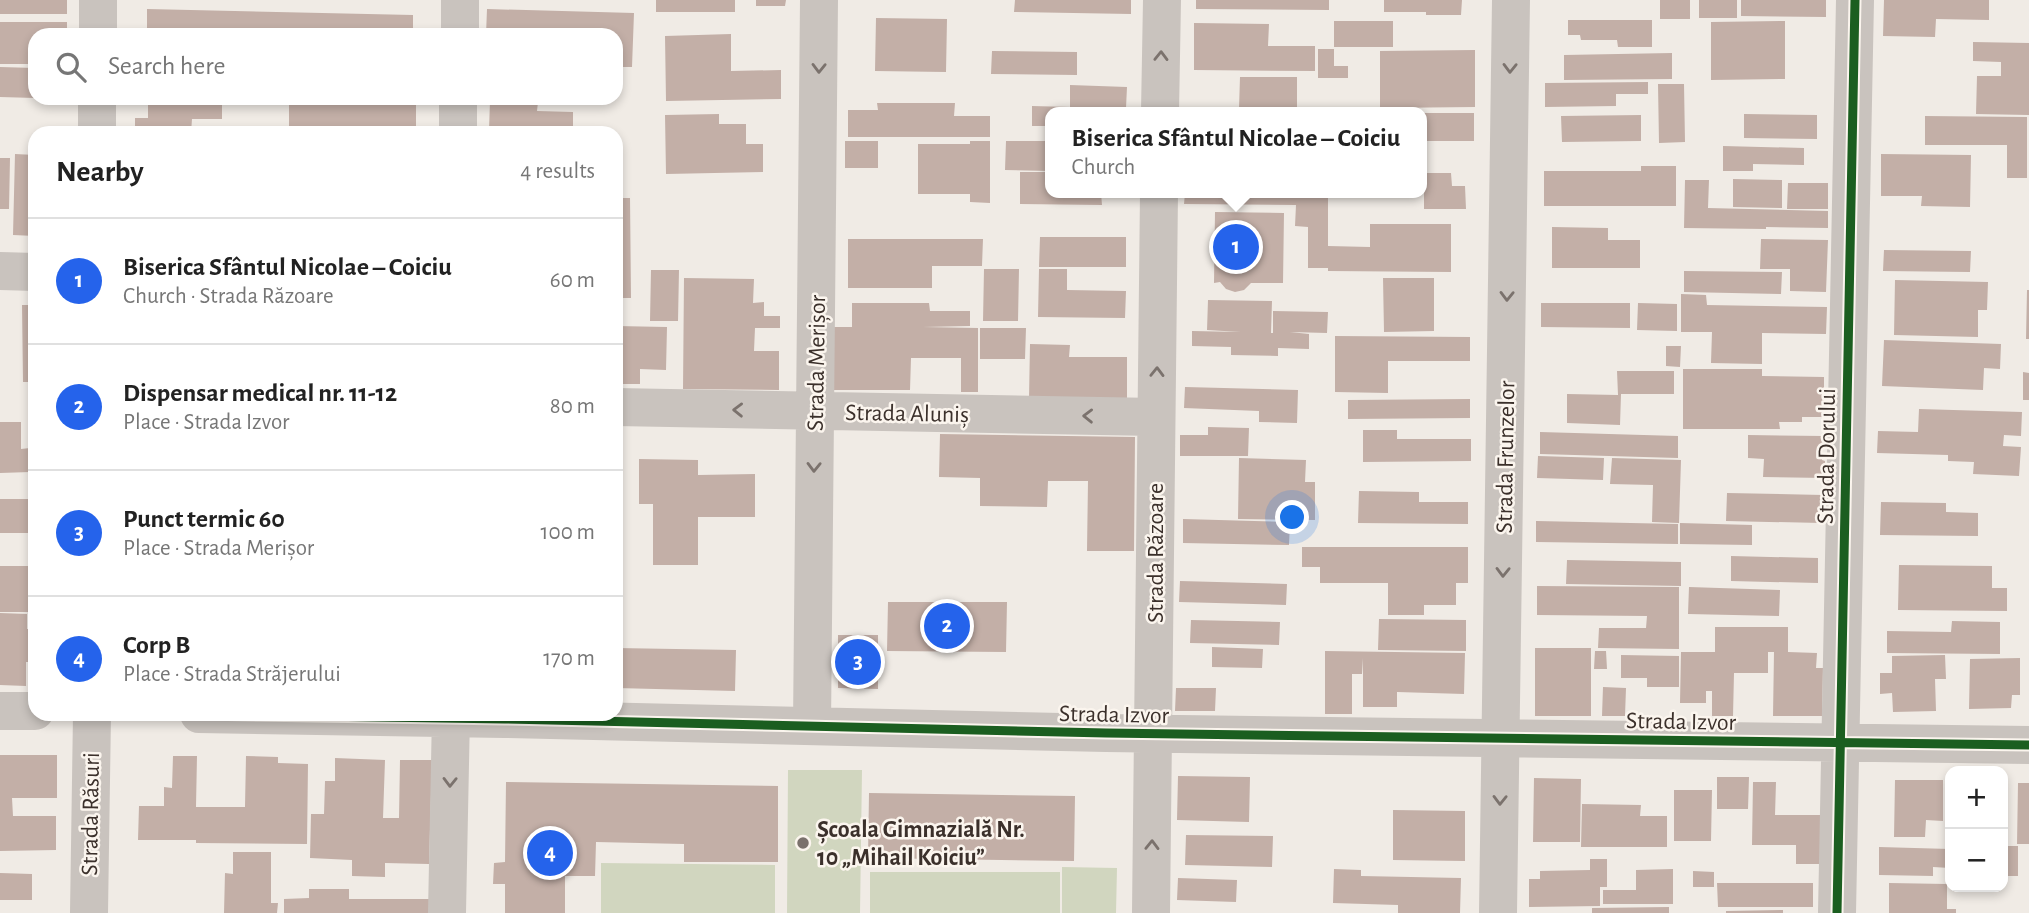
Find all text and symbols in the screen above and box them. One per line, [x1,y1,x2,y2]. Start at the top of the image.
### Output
search box [28,28,623,105]
icon: search [52,48,90,86]
one-way arrow [1153,50,1169,61]
text: Search here [108,53,226,79]
one-way arrow [811,63,826,74]
one-way arrow [1502,63,1518,74]
popup [1045,107,1427,198]
text: Biserica Sfântul Nicolae – Coiciu [1072,125,1400,151]
text: Church [1072,156,1135,179]
text: Nearby [56,157,144,187]
text: 4 results [520,160,595,183]
pin: 1 [1213,221,1259,273]
text: Biserica Sfântul Nicolae – Coiciu [123,254,452,280]
text: 1 [75,269,83,292]
text: 60 m [550,269,595,292]
text: Church · Strada Răzoare [123,285,334,308]
one-way arrow [1499,291,1515,301]
street label: Strada Merișor [804,294,831,431]
one-way arrow [1149,367,1165,377]
text: Dispensar medical nr. 11-12 [123,380,397,406]
street label: Strada Frunzelor [1493,380,1519,533]
street label: Strada Dorului [1814,388,1840,524]
text: 2 [74,395,84,418]
text: 80 m [550,395,595,418]
street label: Strada Aluniș [845,401,969,428]
one-way arrow [733,402,744,417]
one-way arrow [1082,408,1093,424]
text: Place · Strada Izvor [123,411,289,434]
one-way arrow [807,462,822,473]
street label: Strada Răzoare [1144,483,1168,623]
your location [1275,500,1309,534]
text: Punct termic 60 [123,506,285,532]
text: 3 [74,521,84,544]
text: 100 m [541,521,595,544]
text: Place · Strada Merișor [123,537,314,560]
one-way arrow [1496,567,1511,578]
pin: 2 [924,600,970,652]
text: Corp B [123,632,190,658]
pin: 3 [835,636,881,688]
text: 4 [73,647,85,670]
text: 170 m [543,647,595,670]
text: Place · Strada Străjerului [123,663,341,686]
street label: Strada Izvor [1059,702,1170,728]
street label: Strada Izvor [1626,709,1737,735]
street label: Strada Răsuri [78,752,104,876]
map controls [1945,766,2008,892]
button: + [1945,766,2008,829]
one-way arrow [442,777,457,788]
one-way arrow [1492,795,1508,805]
place label: Școala Gimnazială Nr. 10 „Mihail Koiciu” [817,818,1025,870]
pin: 4 [527,827,573,879]
button: − [1945,829,2008,892]
marker: Școala Gimnazială Nr. 10 „Mihail Koiciu” [795,835,811,851]
one-way arrow [1144,839,1160,850]

